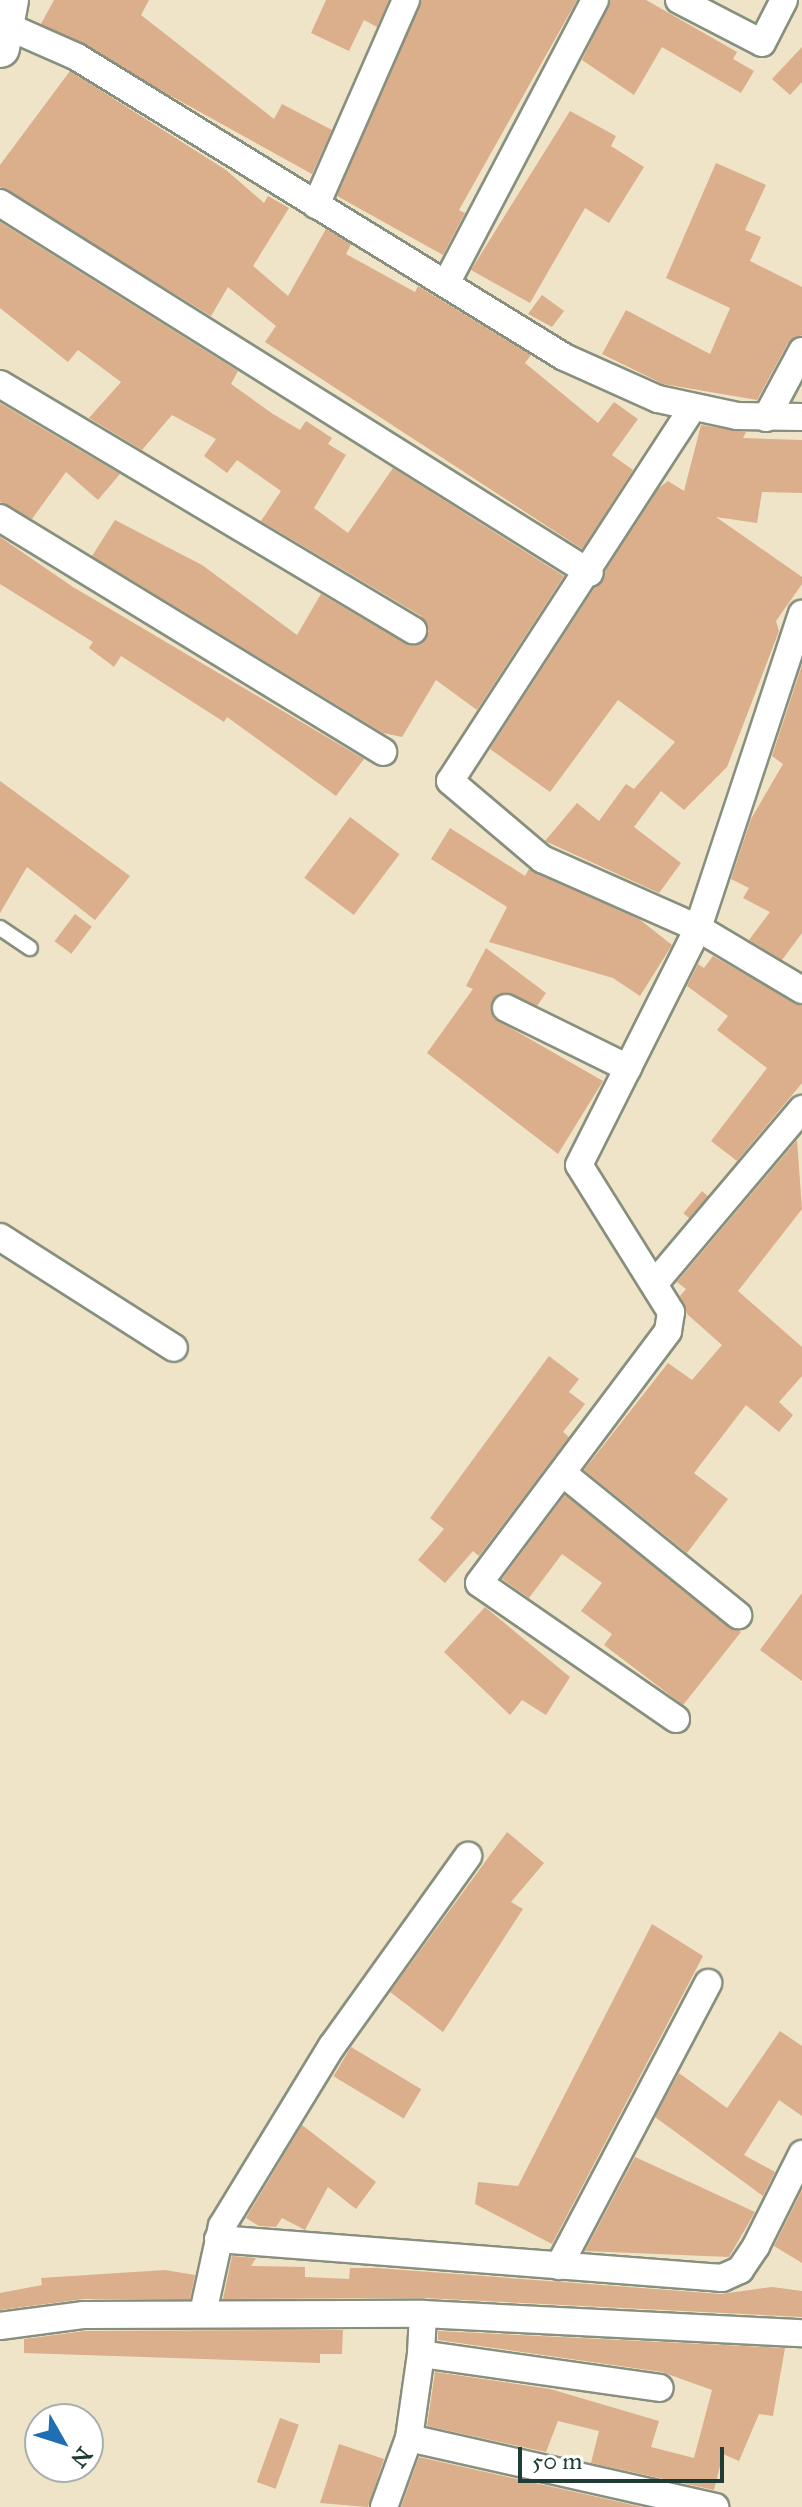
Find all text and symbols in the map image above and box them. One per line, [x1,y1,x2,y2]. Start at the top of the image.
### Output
north arrow [24,2403,104,2483]
scale bar [522,2431,728,2481]
text: N [65,2441,98,2473]
text: 50 m [532,2446,582,2476]

